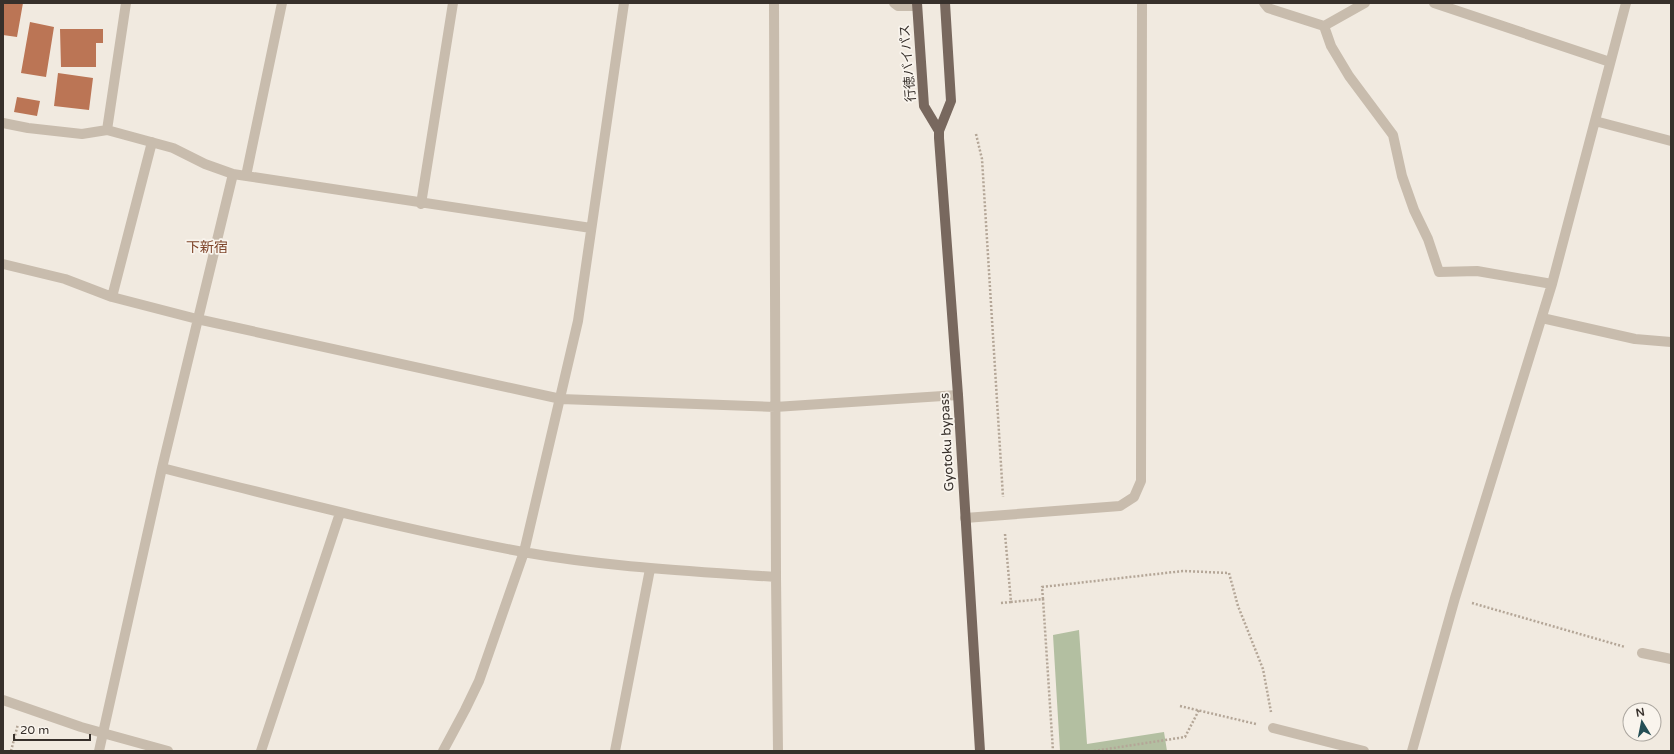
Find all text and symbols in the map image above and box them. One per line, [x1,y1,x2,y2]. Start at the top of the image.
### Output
street label: 行徳バイパス [897,24,919,102]
district label: 下新宿 [186,239,228,256]
street label: Gyotoku bypass [936,392,958,492]
north arrow [1622,702,1662,742]
text: N [1635,705,1646,720]
scale bar [14,716,90,742]
text: 20 m [20,723,49,737]

